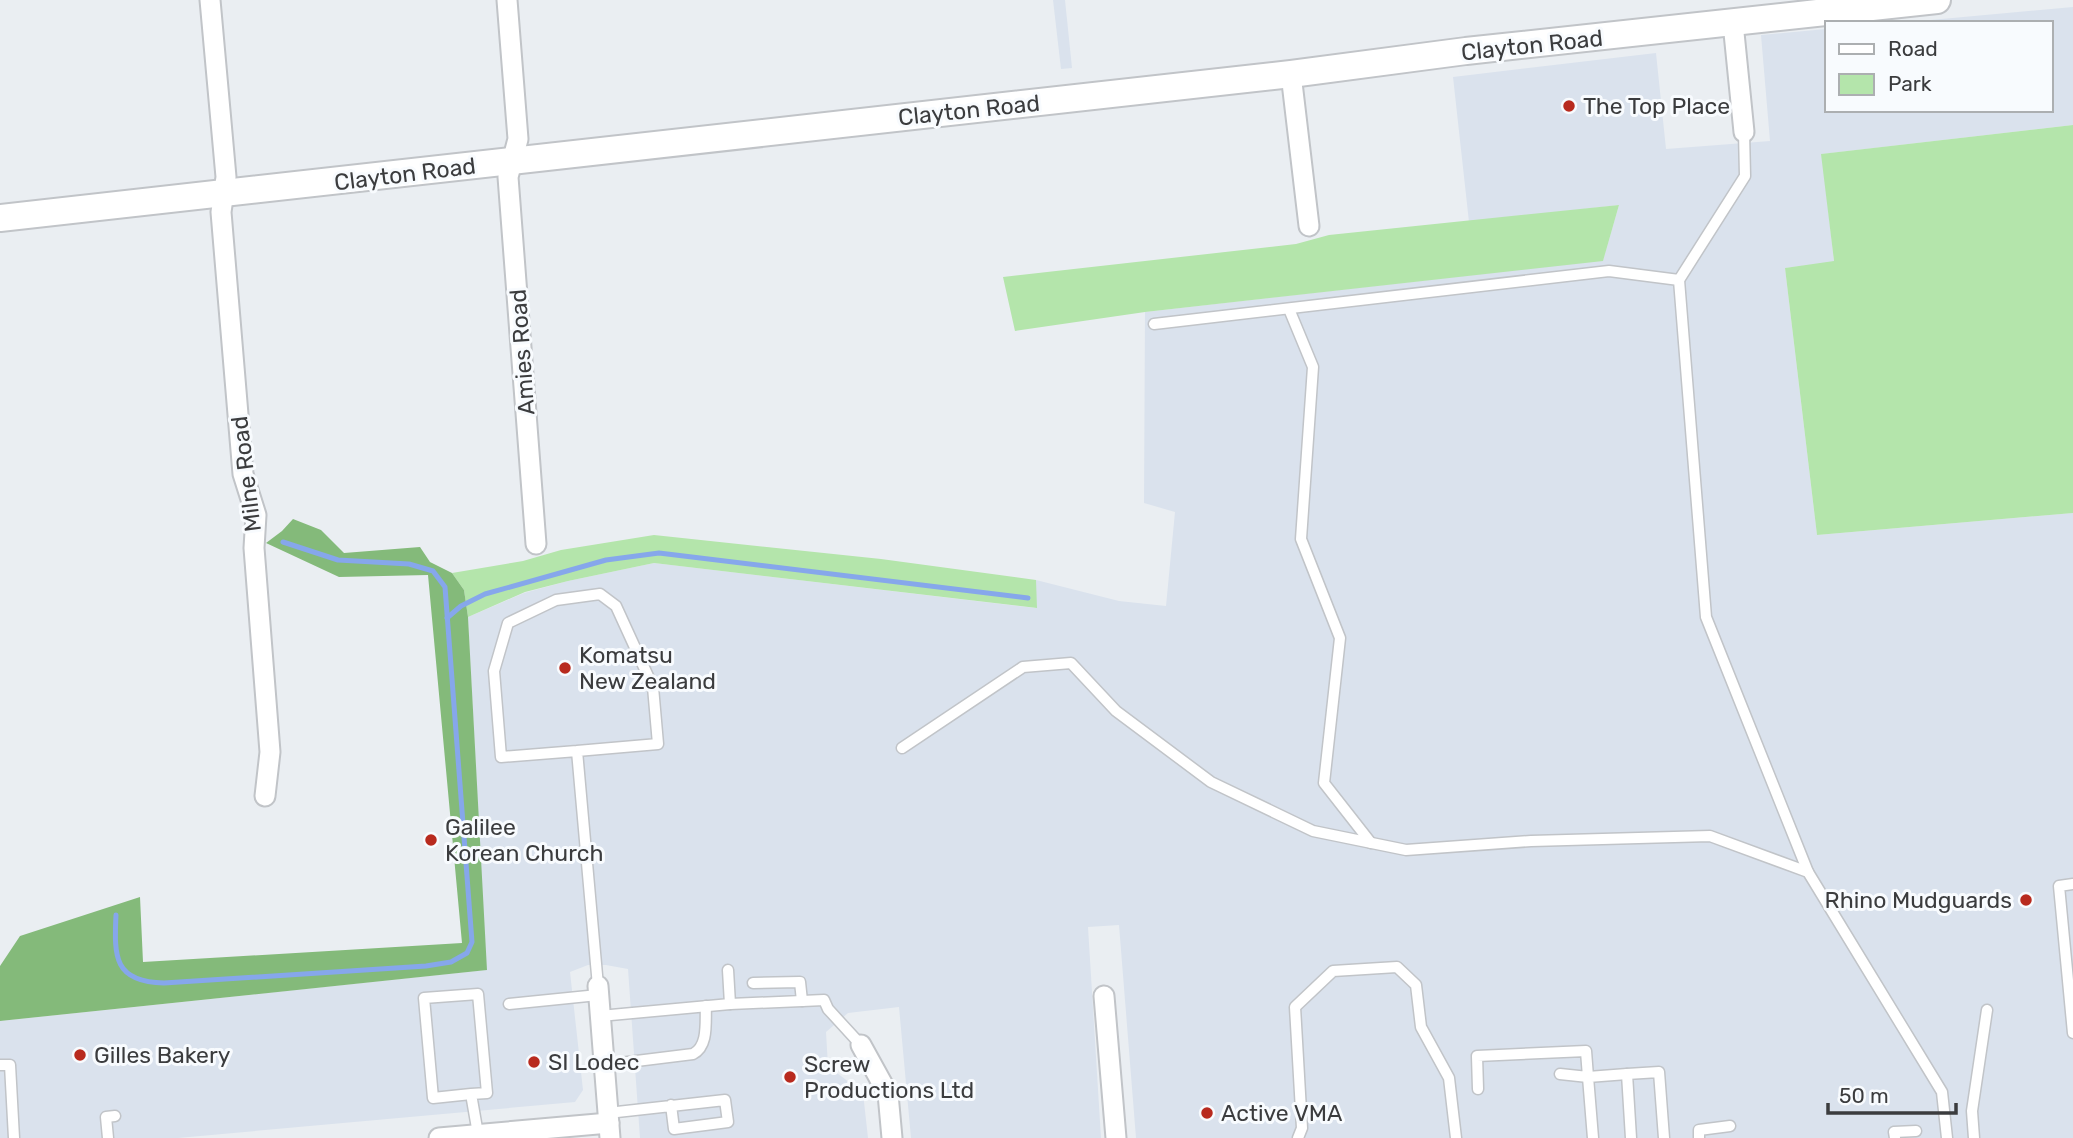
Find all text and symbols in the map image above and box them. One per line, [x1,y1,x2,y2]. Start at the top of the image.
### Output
legend [1825,21,2052,112]
street label: Clayton Road [1460,24,1604,66]
text: Road [1888,36,1938,61]
text: Park [1888,71,1932,96]
street label: Clayton Road [897,89,1041,131]
place label: The Top Place [1583,92,1730,120]
marker: The Top Place [1561,98,1577,114]
street label: Clayton Road [333,151,477,197]
street label: Amies Road [504,288,540,416]
street label: Milne Road [225,415,267,533]
place label: Komatsu New Zealand [579,641,716,695]
marker: Komatsu New Zealand [557,660,573,676]
place label: Galilee Korean Church [445,813,603,867]
marker: Galilee Korean Church [423,832,439,848]
place label: Rhino Mudguards [1825,886,2012,914]
marker: Rhino Mudguards [2018,892,2034,908]
place label: Gilles Bakery [94,1041,231,1069]
marker: Gilles Bakery [72,1047,88,1063]
place label: SI Lodec [548,1048,639,1076]
place label: Screw Productions Ltd [804,1050,974,1104]
marker: SI Lodec [526,1054,542,1070]
marker: Screw Productions Ltd [782,1069,798,1085]
scale bar [1828,1072,1956,1116]
text: 50 m [1839,1083,1889,1108]
place label: Active VMA [1221,1099,1342,1127]
marker: Active VMA [1199,1105,1215,1121]

